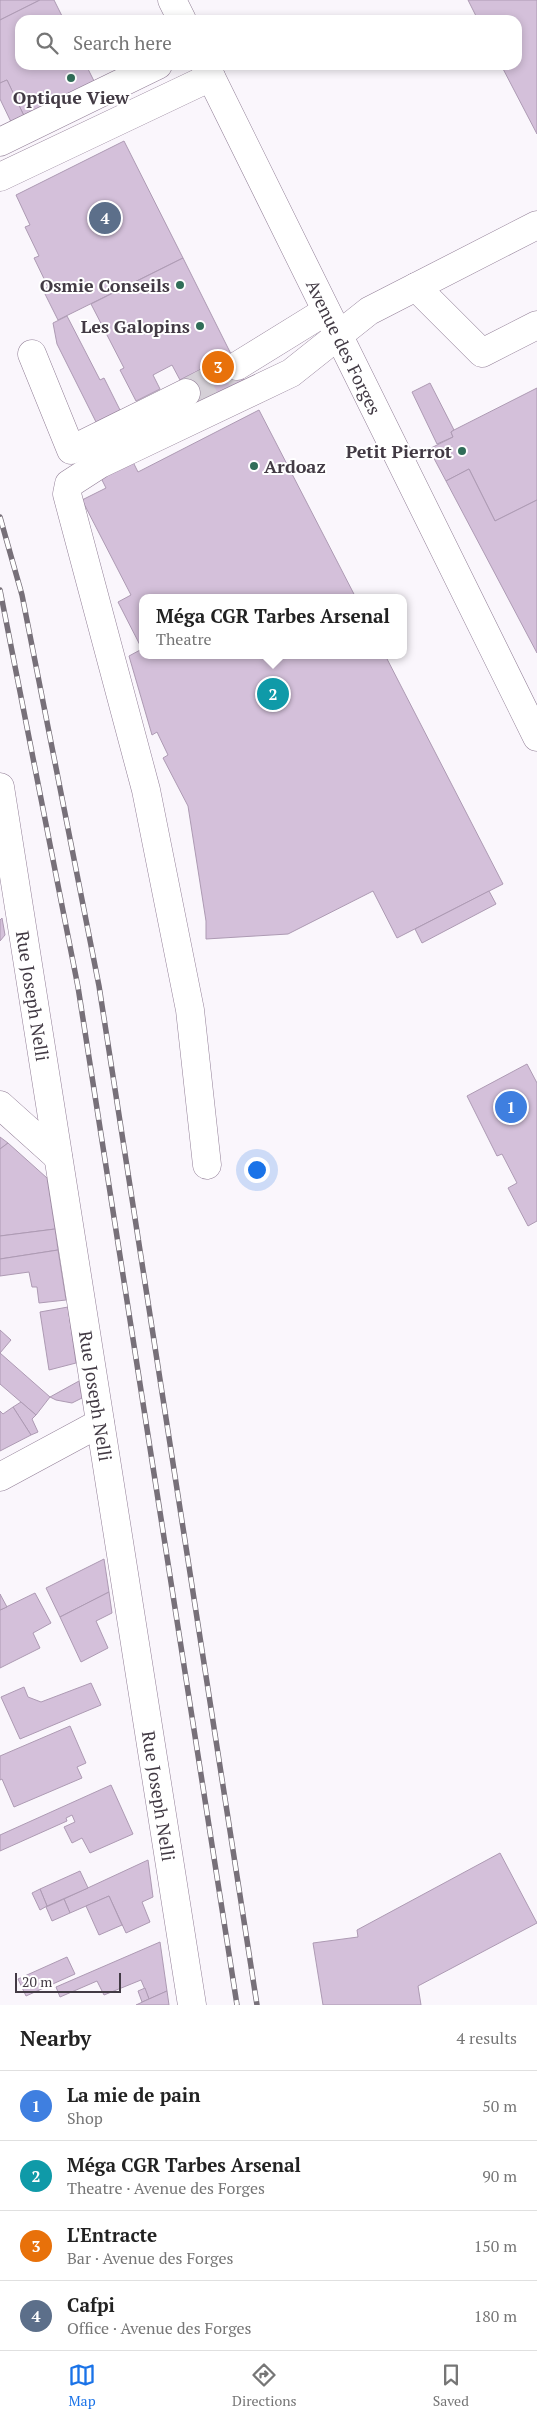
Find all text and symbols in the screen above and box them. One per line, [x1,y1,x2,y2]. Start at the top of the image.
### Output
search box [15,15,522,70]
icon: search [33,29,61,57]
text: Search here [73,30,172,55]
marker: Optique View [65,72,77,84]
place label: Optique View [13,85,130,109]
pin: 4 [89,199,121,237]
place label: Osmie Conseils [40,273,170,297]
street label: Avenue des Forges [301,275,387,419]
marker: Osmie Conseils [174,279,186,291]
place label: Les Galopins [81,314,190,338]
marker: Les Galopins [194,320,206,332]
pin: 3 [202,348,234,386]
place label: Petit Pierrot [346,439,452,463]
marker: Petit Pierrot [456,445,468,457]
place label: Ardoaz [264,454,326,478]
marker: Ardoaz [248,460,260,472]
popup [139,594,407,659]
text: Méga CGR Tarbes Arsenal [156,603,390,628]
text: Theatre [156,628,212,650]
pin: 2 [257,675,289,713]
street label: Rue Joseph Nelli [11,929,55,1063]
pin: 1 [495,1088,527,1126]
your location [244,1157,270,1183]
street label: Rue Joseph Nelli [74,1329,118,1463]
street label: Rue Joseph Nelli [137,1729,181,1863]
scale bar [15,1970,121,1993]
text: 20 m [22,1972,52,1991]
text: Nearby [20,2024,91,2052]
text: 4 results [457,2027,517,2049]
text: La mie de pain [67,2082,200,2107]
text: 1 [31,2095,41,2117]
text: 50 m [482,2095,517,2117]
text: Shop [67,2107,103,2129]
text: Méga CGR Tarbes Arsenal [67,2152,301,2177]
text: 2 [31,2165,41,2187]
text: 90 m [482,2165,517,2187]
text: Theatre · Avenue des Forges [67,2177,265,2199]
text: L'Entracte [67,2222,157,2247]
text: 3 [31,2235,41,2257]
text: 150 m [474,2235,517,2257]
text: Bar · Avenue des Forges [67,2247,233,2269]
text: Cafpi [67,2292,115,2317]
text: 4 [31,2305,41,2327]
text: 180 m [474,2305,517,2327]
text: Office · Avenue des Forges [67,2317,252,2339]
tab: Map [68,2361,96,2410]
tab: Directions [232,2361,297,2410]
tab: Saved [433,2361,469,2410]

